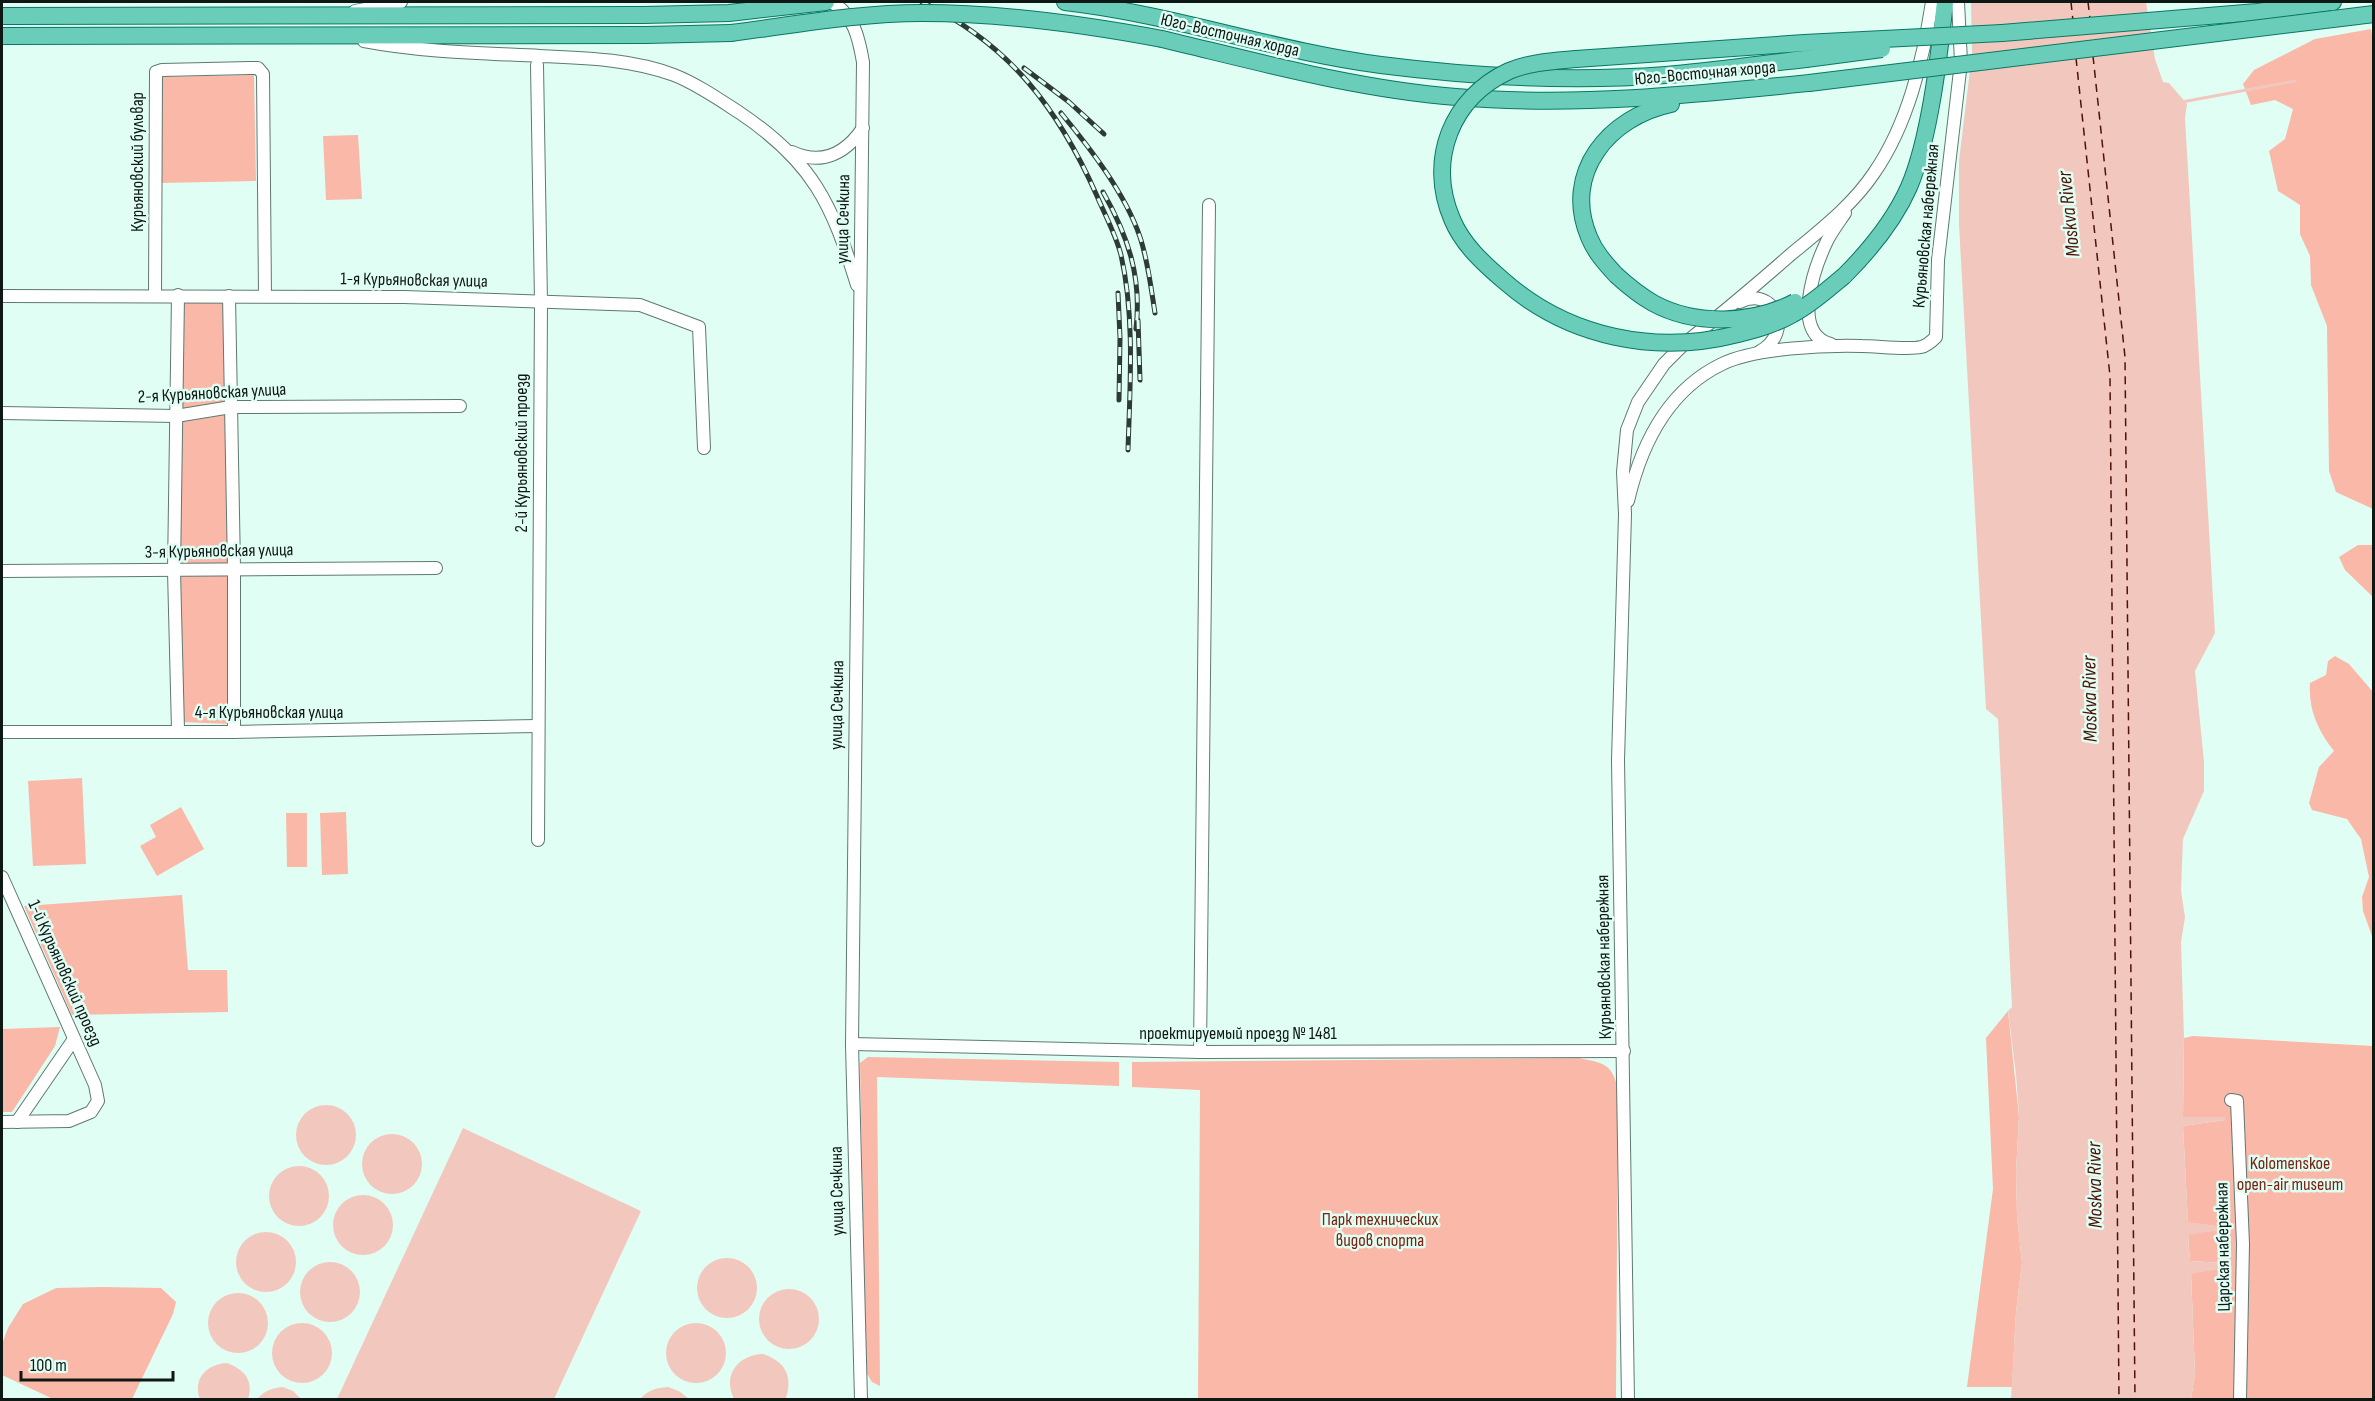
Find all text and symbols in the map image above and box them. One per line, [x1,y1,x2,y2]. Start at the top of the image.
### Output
street label: Юго-Восточная хорда [1159,9,1301,61]
street label: Юго-Восточная хорда [1634,56,1777,90]
street label: Курьяновский бульвар [127,92,148,232]
street label: Курьяновская набережная [1908,143,1944,309]
water label: Moskva River [2052,168,2085,258]
street label: улица Сечкина [832,174,854,264]
street label: 1-я Курьяновская улица [340,268,488,292]
street label: 2-й Курьяновский проезд [511,374,532,532]
street label: 2-я Курьяновская улица [137,379,287,407]
street label: 3-я Курьяновская улица [144,539,294,563]
water label: Moskva River [2077,654,2103,742]
street label: улица Сечкина [826,660,848,750]
street label: 4-я Курьяновская улица [195,702,343,723]
street label: Курьяновская набережная [1592,875,1616,1039]
street label: 1-й Курьяновский проезд [23,897,107,1049]
street label: проектируемый проезд № 1481 [1139,1023,1338,1044]
water label: Moskva River [2082,1140,2108,1228]
street label: улица Сечкина [826,1146,848,1236]
park label: Kolomenskoe open-air museum [2237,1153,2343,1195]
street label: Царская набережная [2211,1182,2235,1312]
park label: Парк технических видов спорта [1322,1209,1438,1251]
scale bar [21,1344,172,1382]
text: 100 m [30,1355,67,1376]

